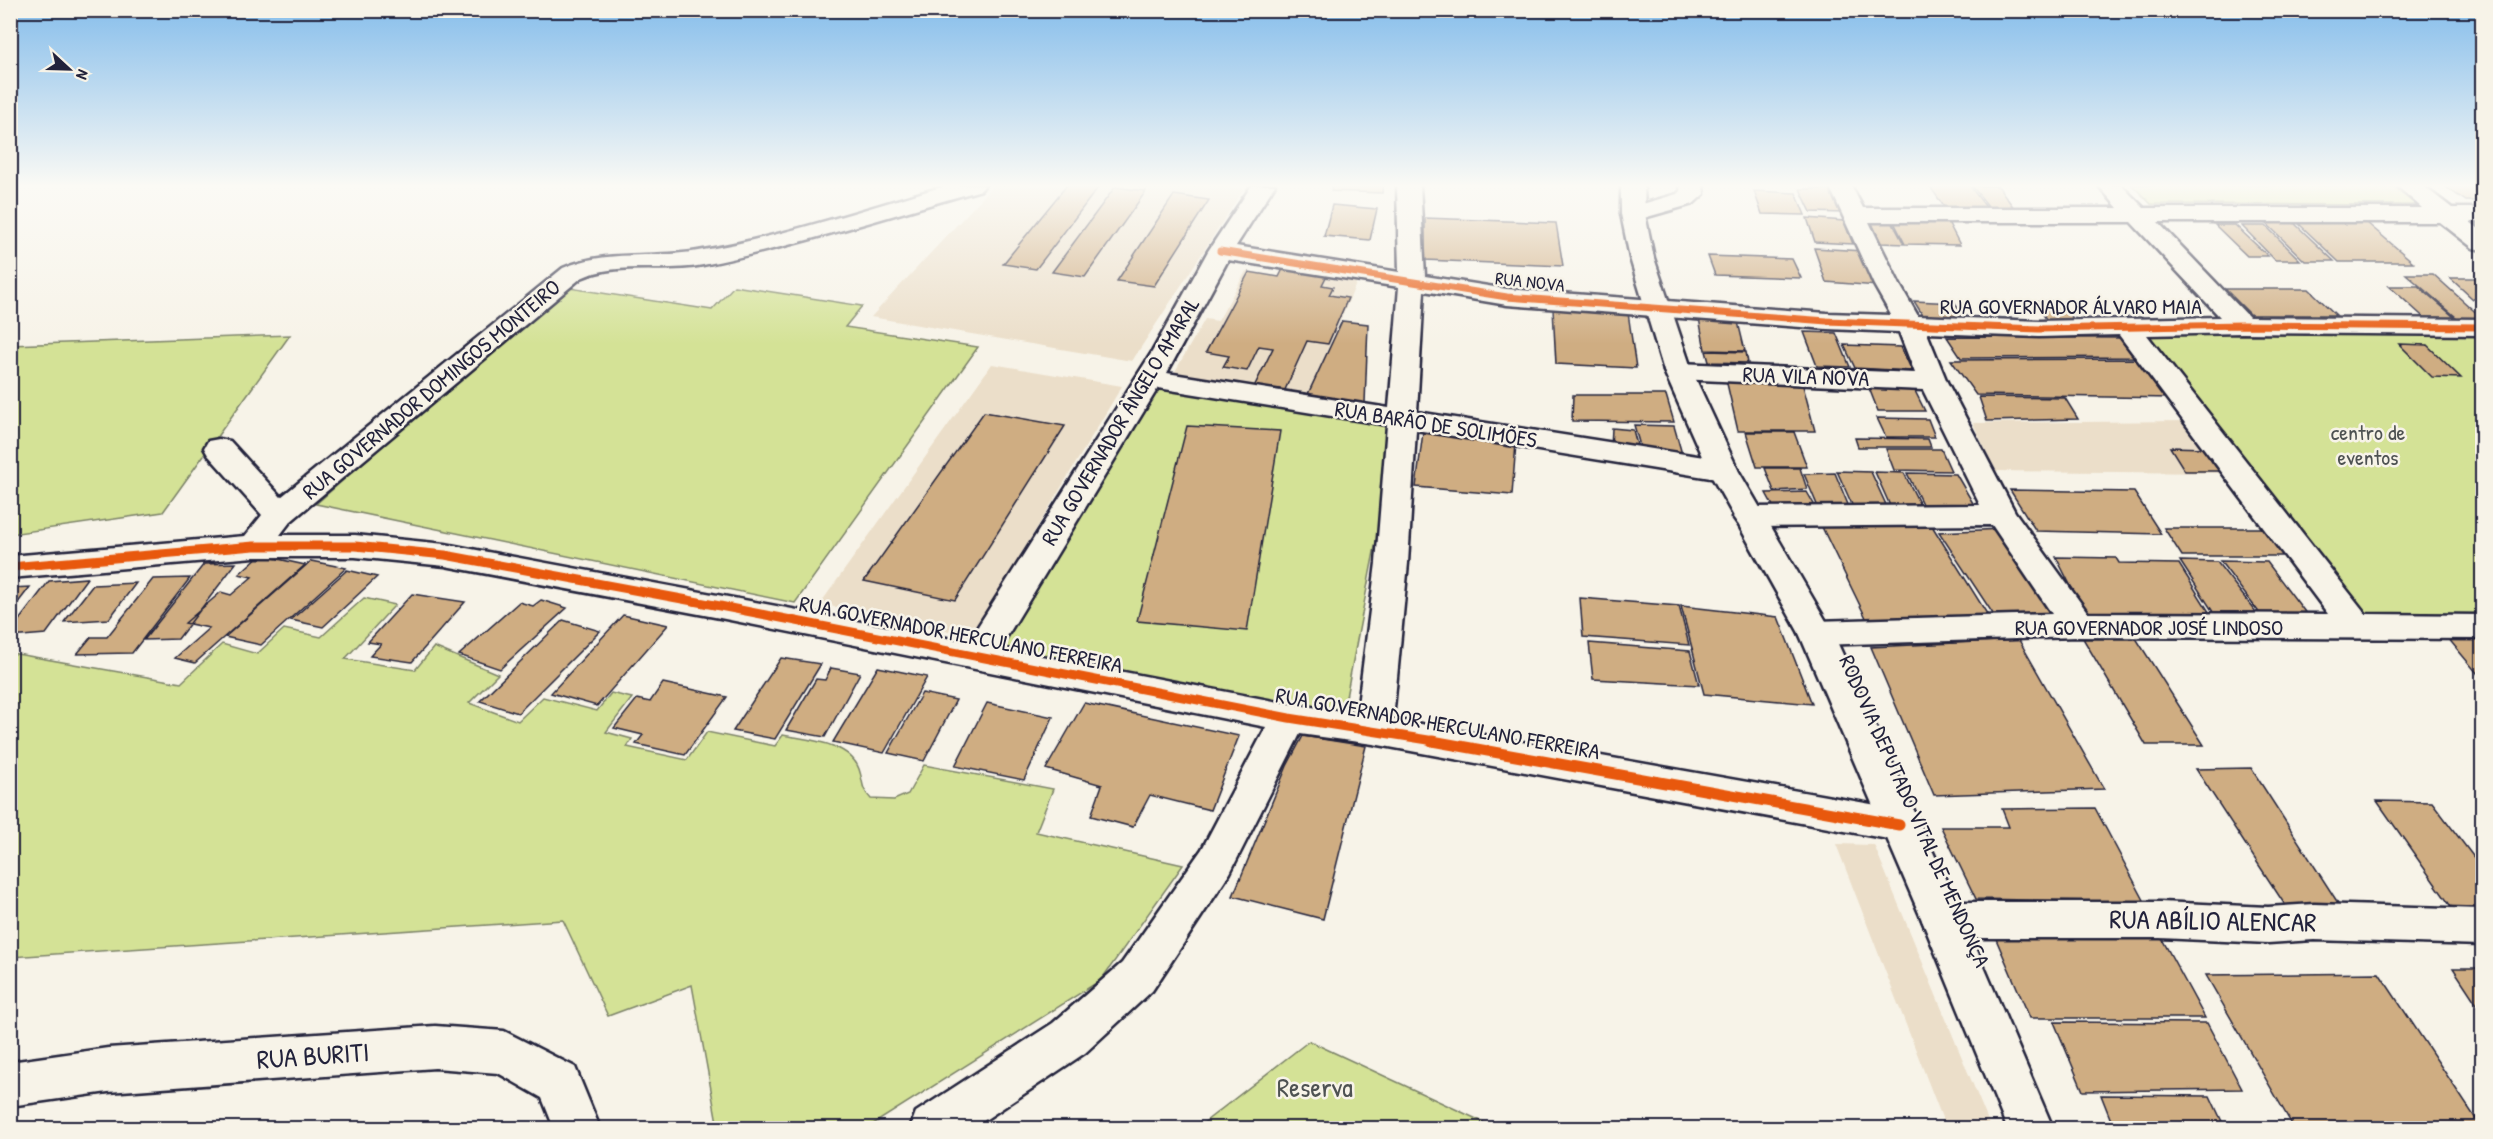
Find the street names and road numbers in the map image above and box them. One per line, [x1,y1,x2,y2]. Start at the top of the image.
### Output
street label: RUA NOVA [1494,265,1566,298]
street label: RUA GOVERNADOR DOMINGOS MONTEIRO [296,272,566,506]
street label: RUA GOVERNADOR ÂNGELO AMARAL [1034,291,1206,551]
street label: RUA GOVERNADOR ÁLVARO MAIA [1940,291,2202,321]
street label: RUA VILA NOVA [1742,359,1870,393]
street label: RUA BARÃO DE SOLIMÕES [1333,393,1539,455]
street label: RUA GOVERNADOR HERCULANO FERREIRA [797,588,1125,680]
street label: RUA GOVERNADOR JOSÉ LINDOSO [2015,612,2283,642]
street label: RODOVIA DEPUTADO VITAL DE MENDONÇA [1832,650,1998,972]
street label: RUA GOVERNADOR HERCULANO FERREIRA [1274,680,1603,766]
street label: RUA ABÍLIO ALENCAR [2109,900,2317,940]
street label: RUA BURITI [255,1033,370,1077]

